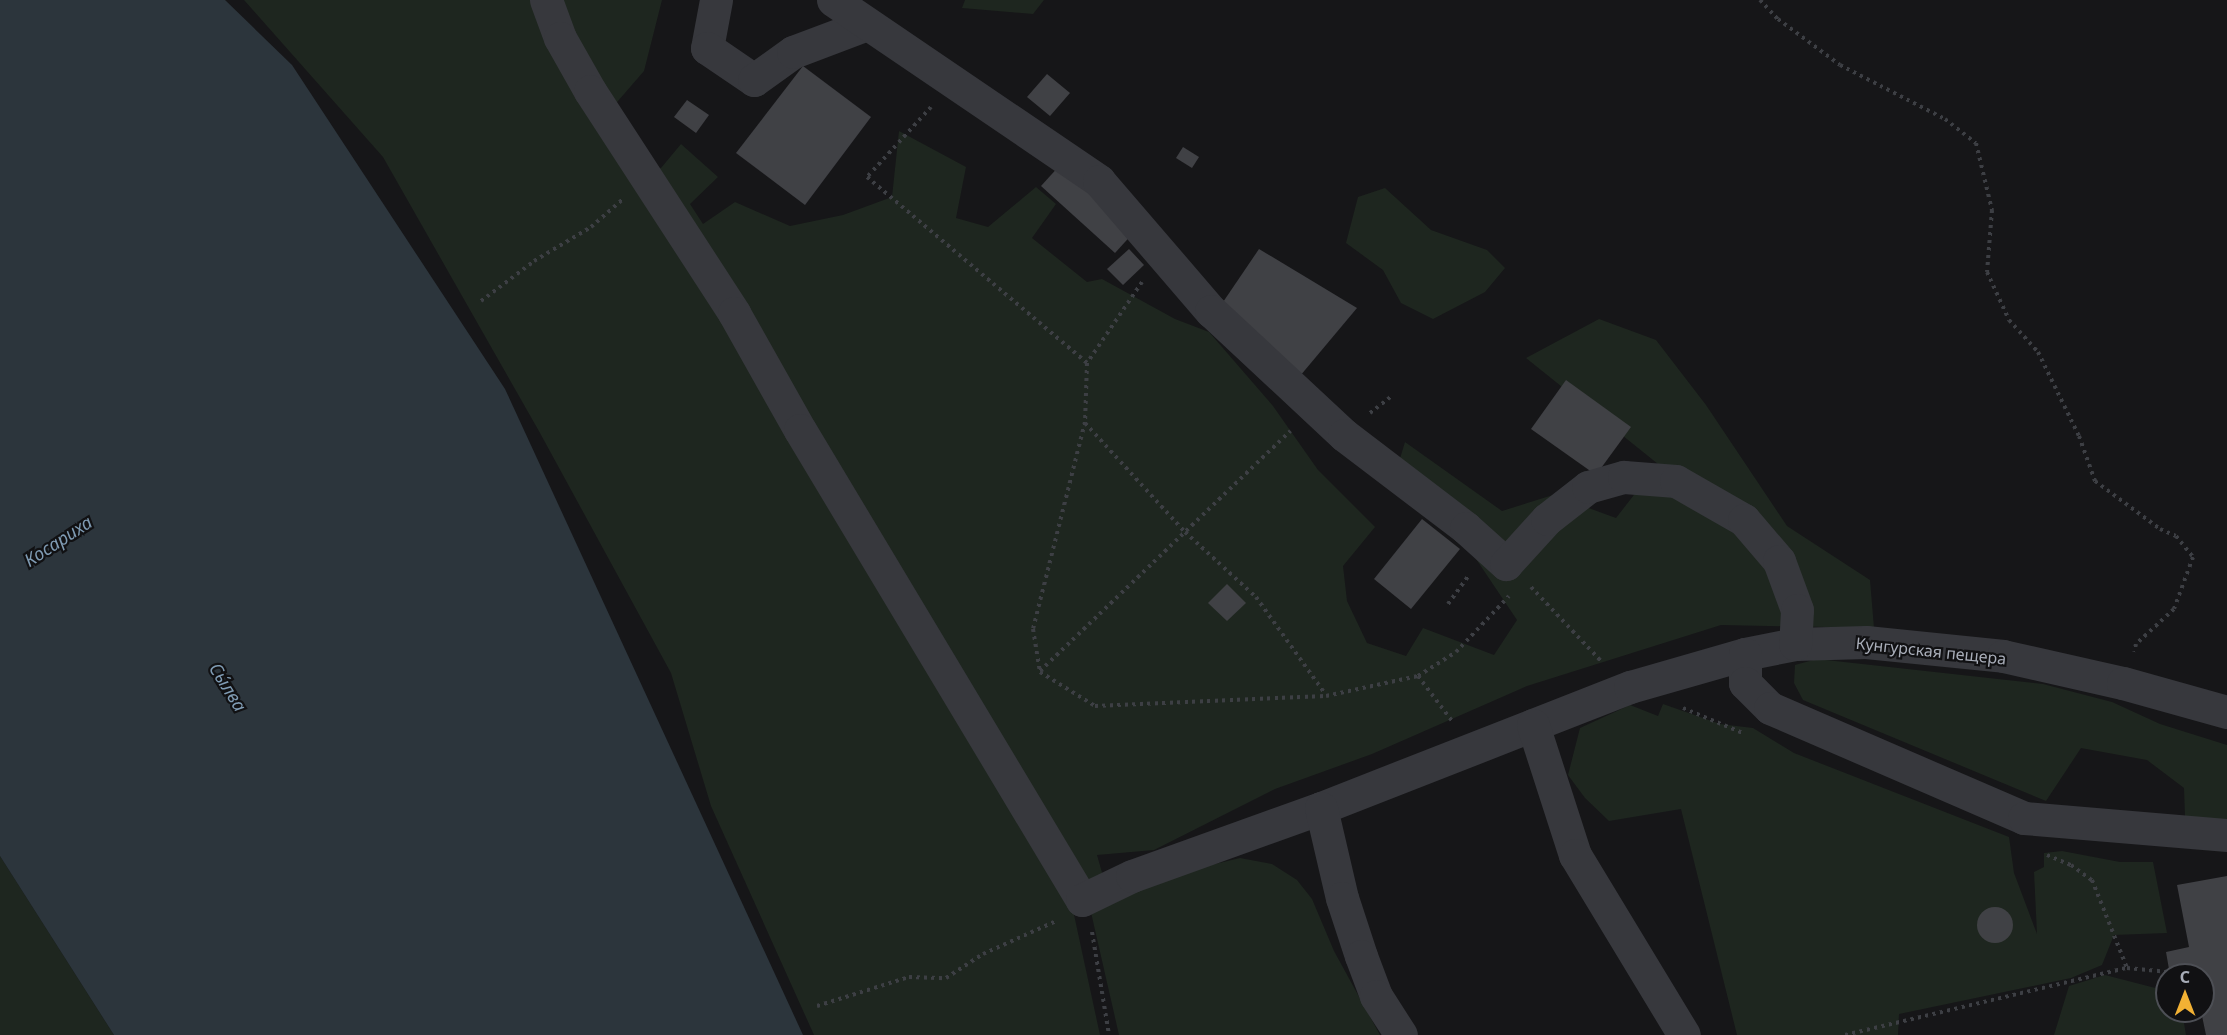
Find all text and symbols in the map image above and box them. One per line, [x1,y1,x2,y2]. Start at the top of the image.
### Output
water label: Косариха [20,511,96,571]
street label: Кунгурская пещера [1855,634,2007,668]
water label: Сы́лва [205,659,251,715]
north arrow [2155,963,2215,1023]
text: С [2180,966,2190,988]

